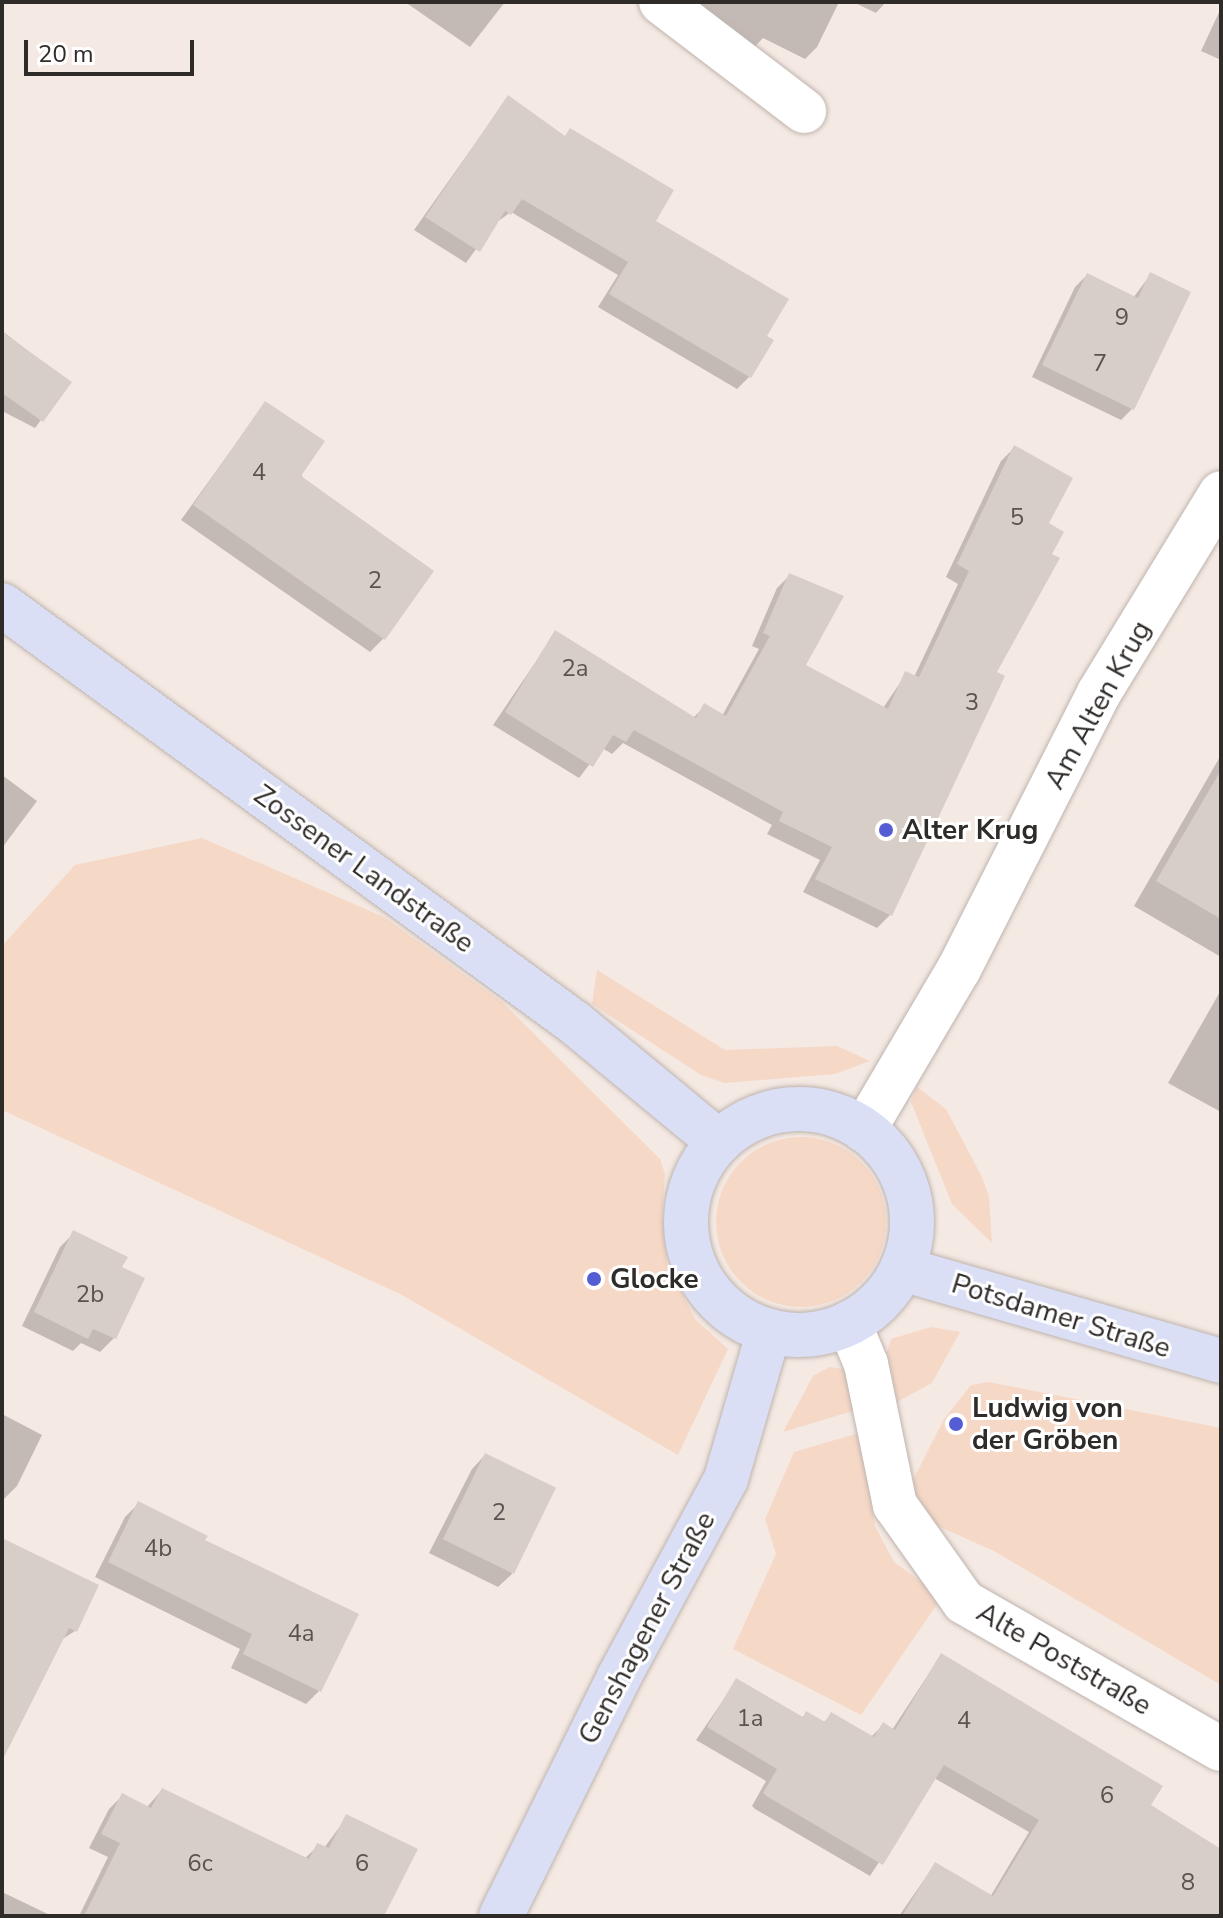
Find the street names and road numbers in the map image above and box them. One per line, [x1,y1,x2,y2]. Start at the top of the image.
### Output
street label: Am Alten Krug [1038,615,1158,795]
street label: Zossener Landstraße [247,778,481,960]
street label: Potsdamer Straße [948,1267,1174,1365]
street label: Genshagener Straße [571,1506,723,1750]
street label: Alte Poststraße [971,1595,1157,1723]

